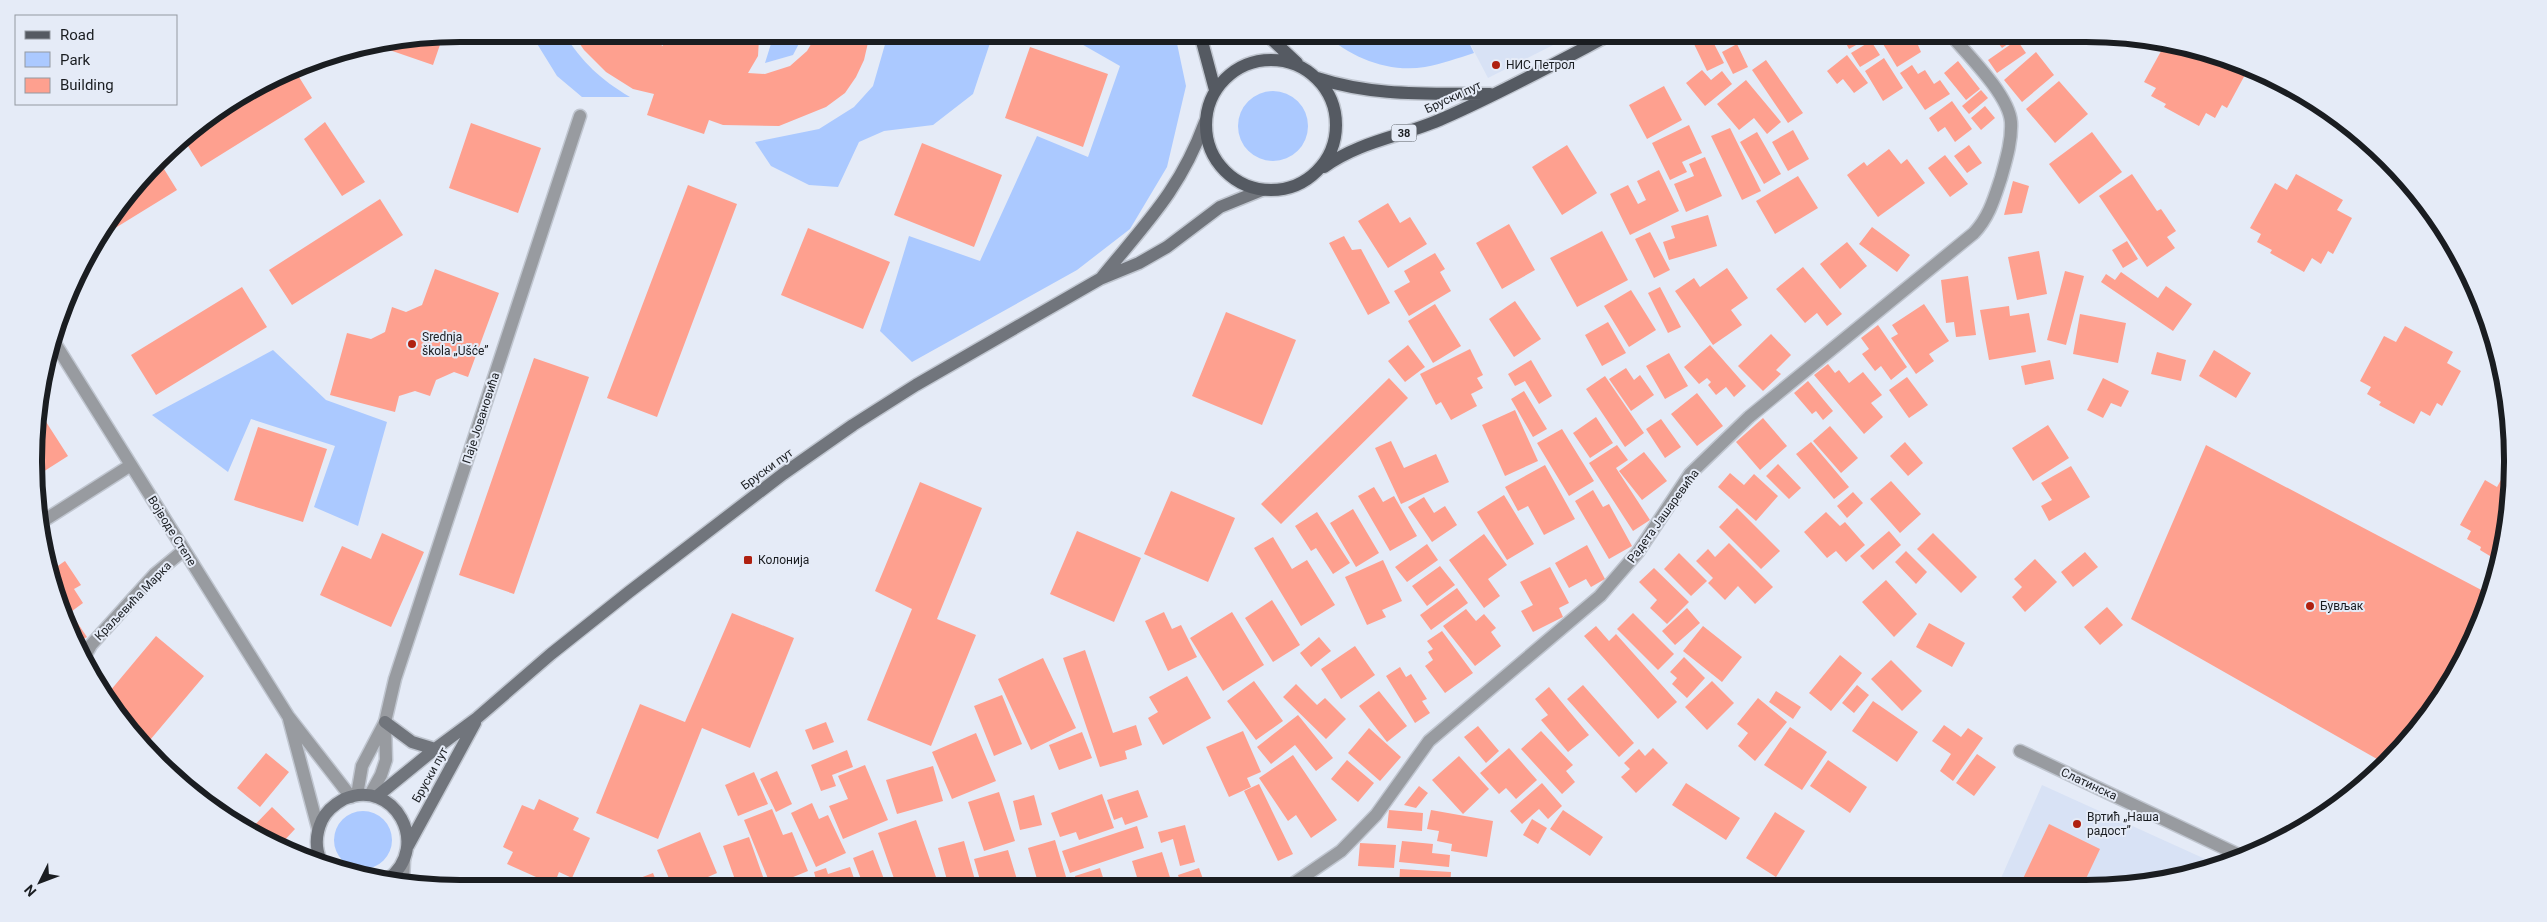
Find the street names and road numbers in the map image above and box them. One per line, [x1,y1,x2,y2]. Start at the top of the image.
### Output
street label: Бруски пут [1422,78,1484,116]
road number: 38 [1392,125,1416,142]
street label: Паје Јовановића [460,371,502,465]
street label: Бруски пут [738,445,796,493]
street label: Радета Јашаревића [1624,466,1702,566]
street label: Војводе Степе [145,493,199,569]
street label: Краљевића Марка [92,559,174,643]
street label: Бруски пут [409,745,451,805]
street label: Слатинска [2059,765,2119,803]

